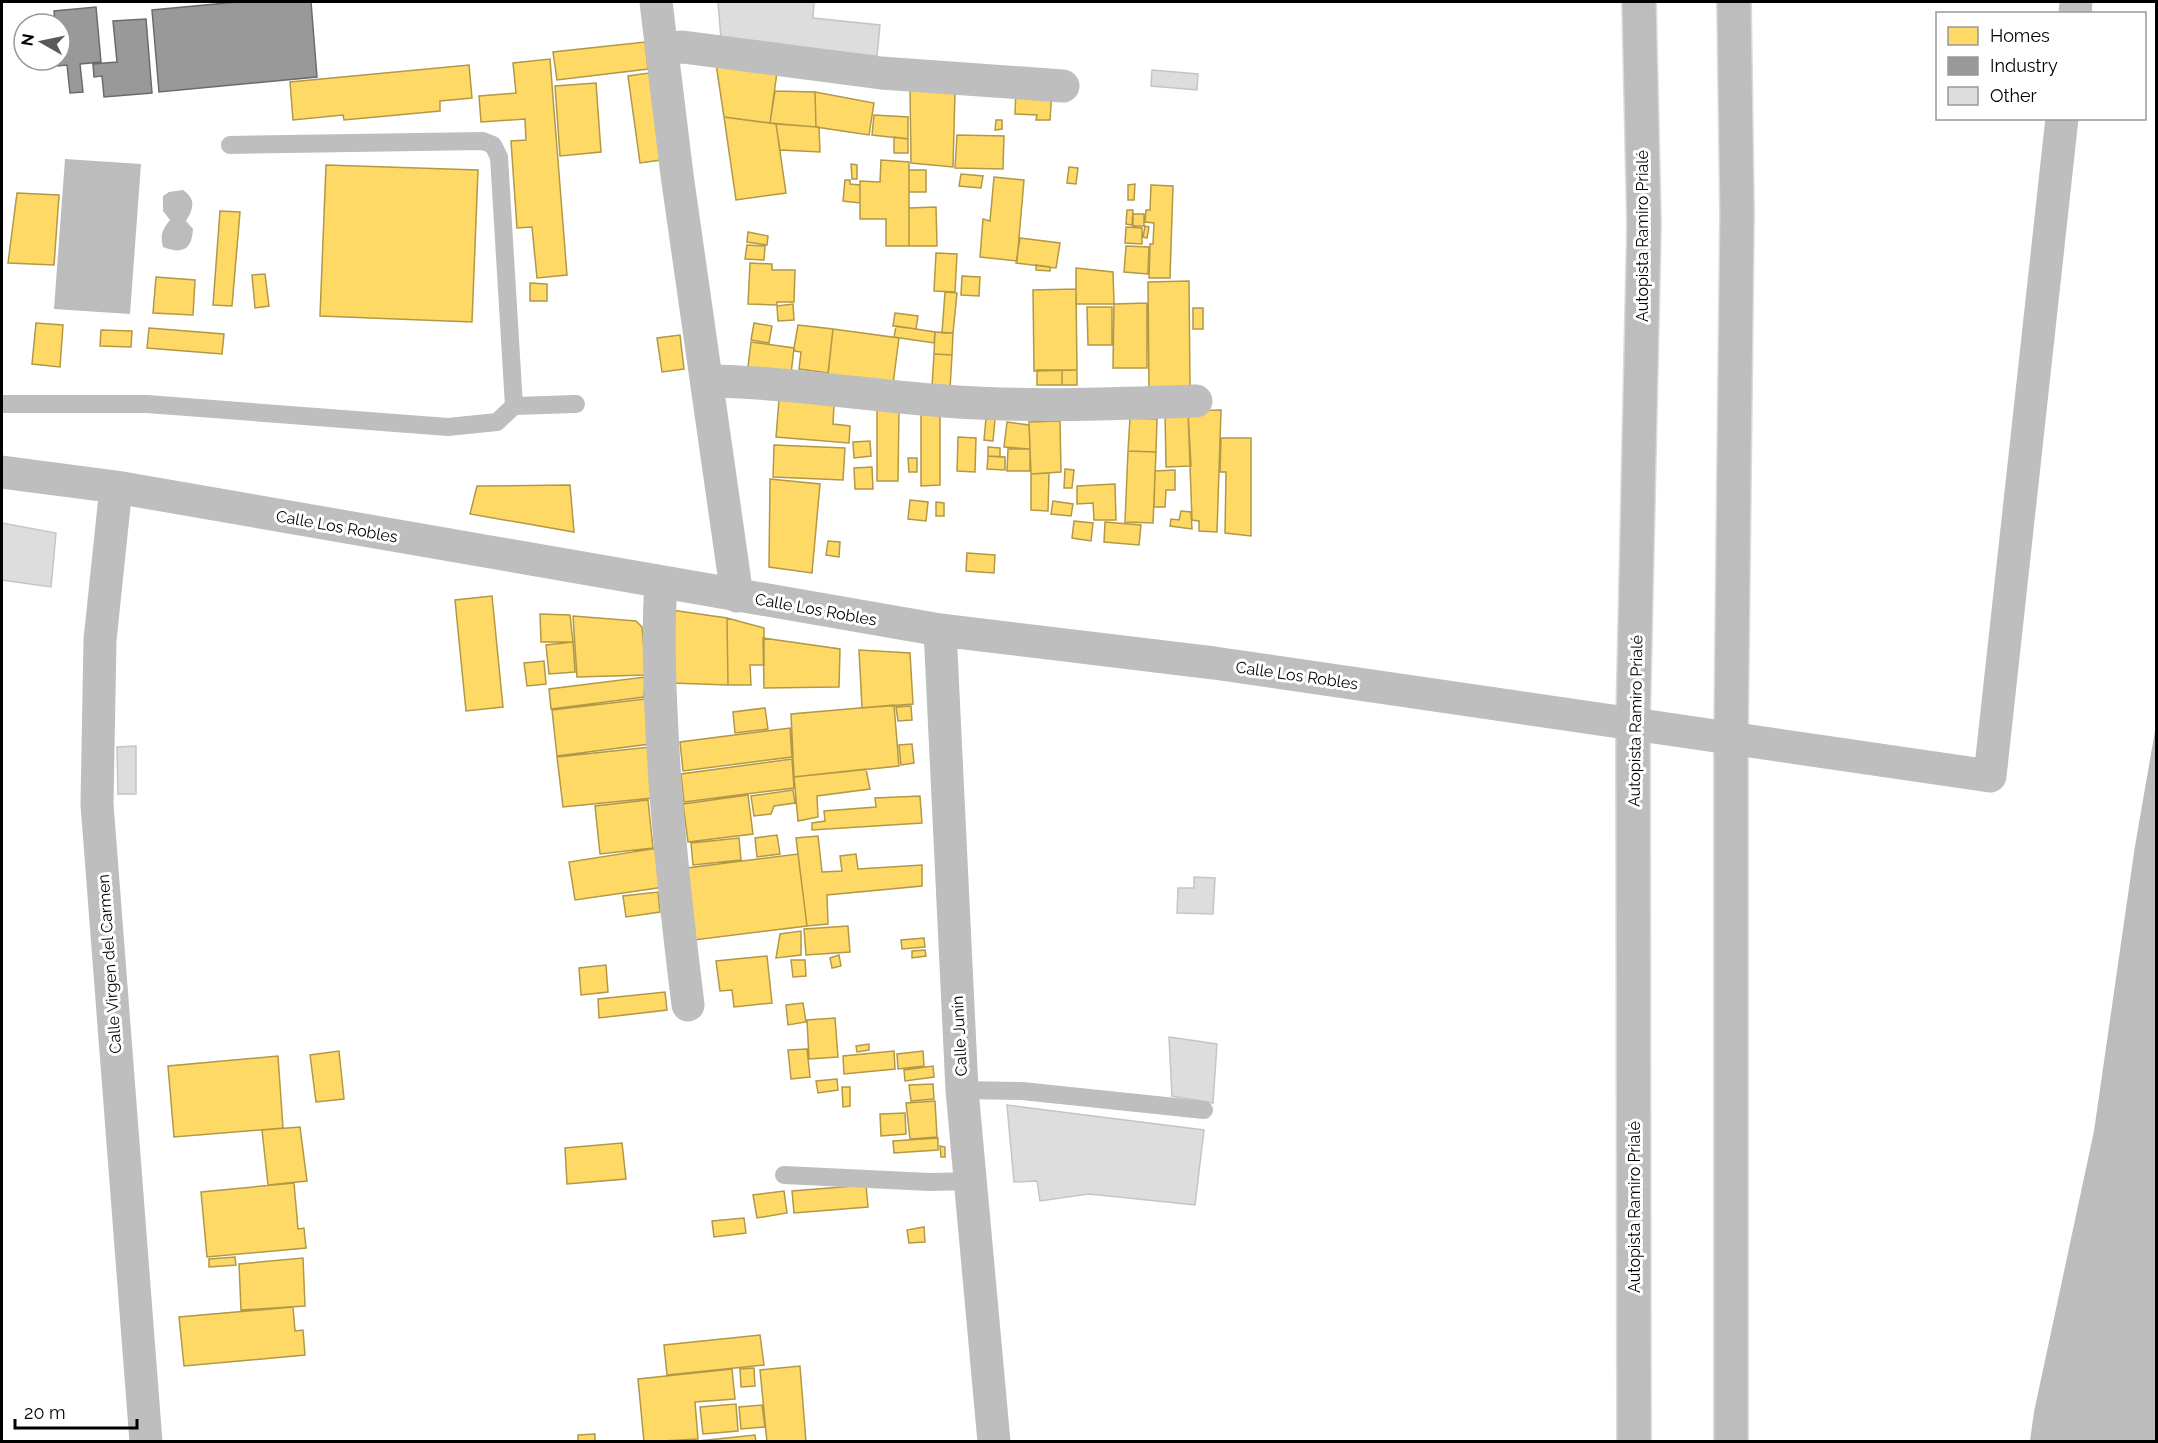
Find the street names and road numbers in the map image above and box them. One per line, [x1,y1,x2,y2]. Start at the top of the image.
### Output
street label: Autopista Ramiro Prialé [1633,150,1652,322]
street label: Calle Los Robles [274,506,400,547]
street label: Calle Los Robles [753,589,879,630]
street label: Autopista Ramiro Prialé [1625,635,1646,807]
street label: Calle Los Robles [1235,658,1360,694]
street label: Calle Virgen del Carmen [94,874,125,1054]
street label: Calle Junín [948,995,971,1077]
street label: Autopista Ramiro Prialé [1625,1121,1644,1293]

